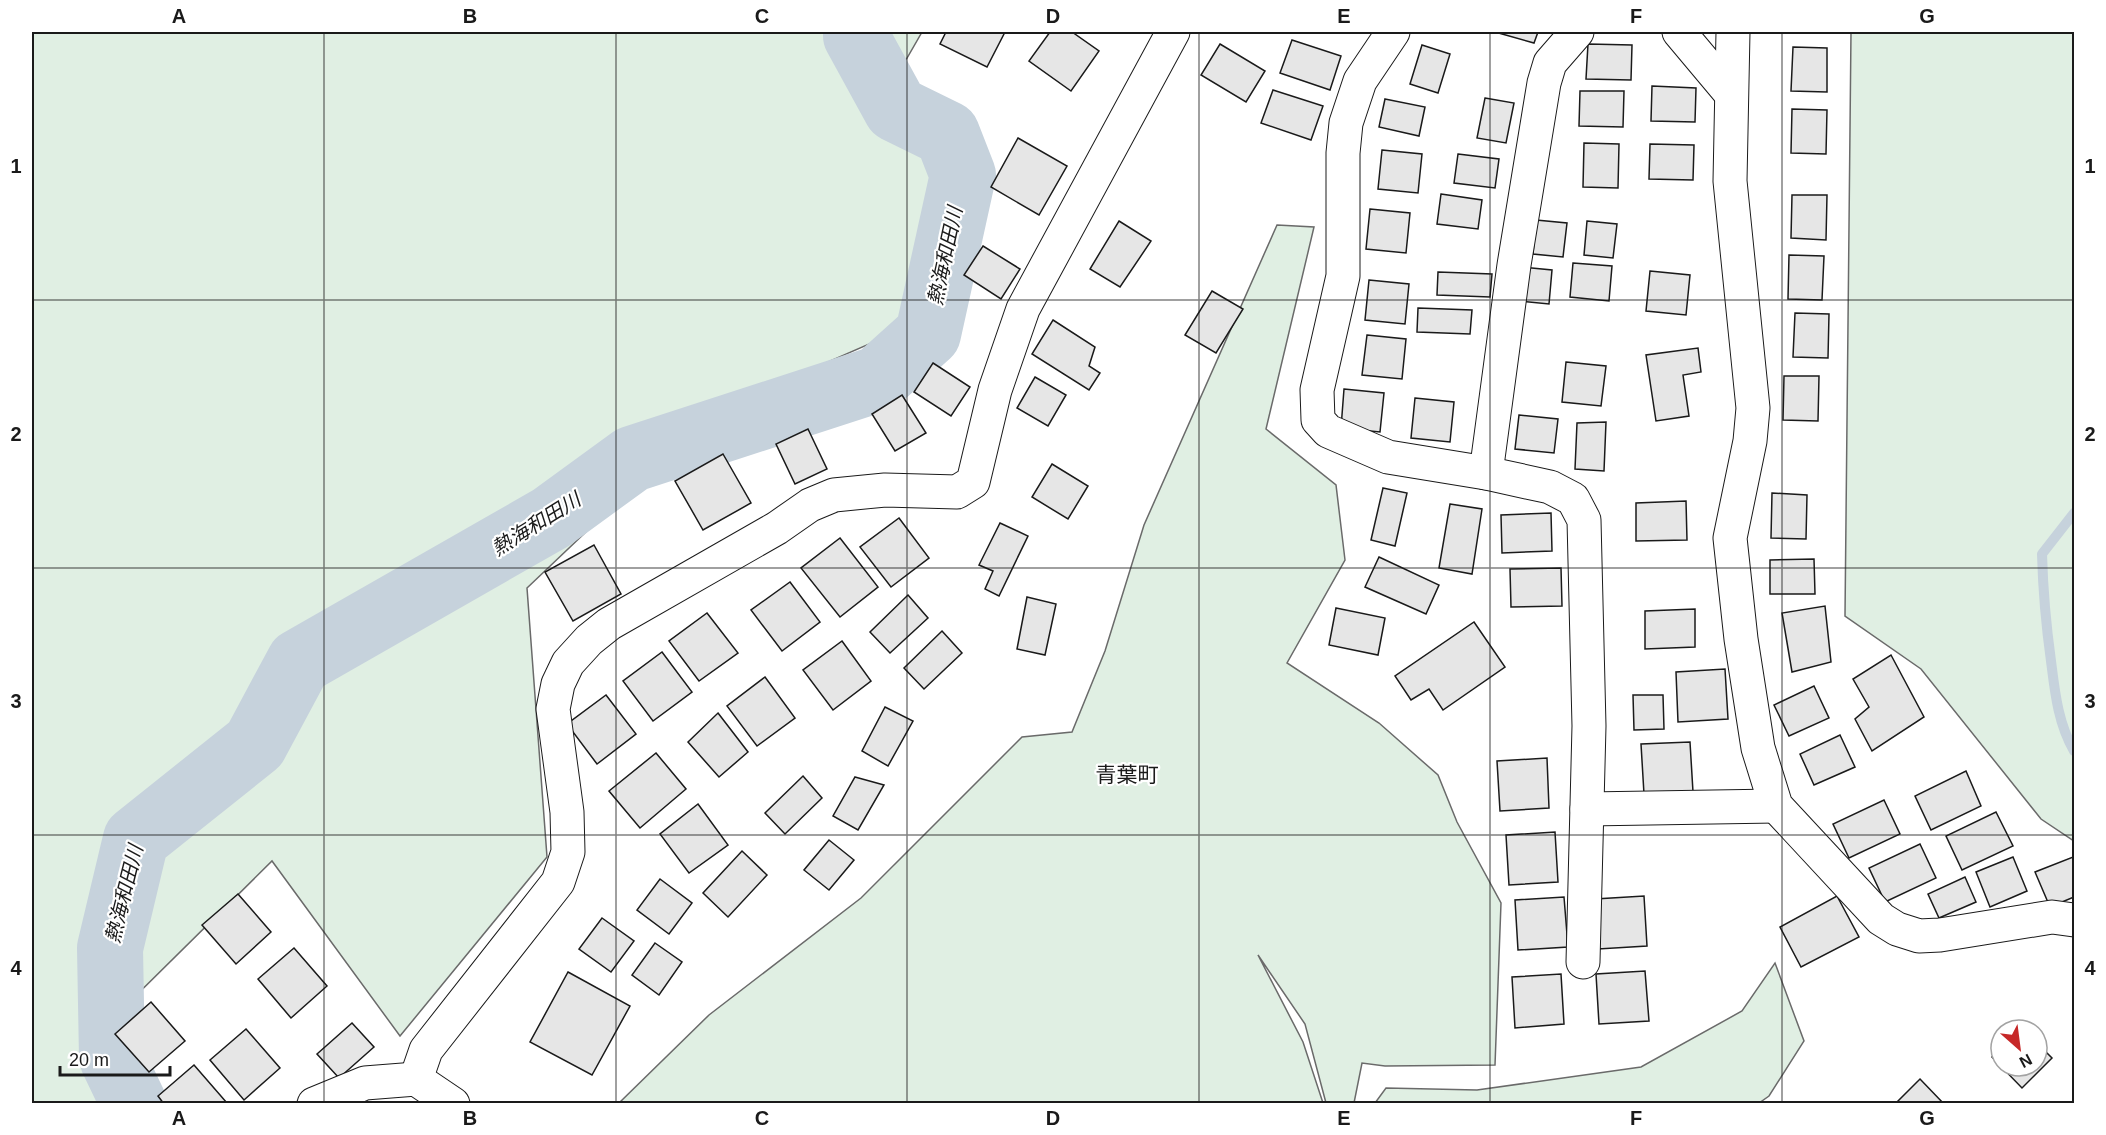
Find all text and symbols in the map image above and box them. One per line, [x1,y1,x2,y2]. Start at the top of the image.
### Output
text: A [172,5,186,27]
text: B [463,5,477,27]
text: C [755,5,769,27]
text: D [1046,5,1060,27]
text: E [1337,5,1351,27]
text: F [1630,5,1642,27]
text: G [1919,5,1935,27]
text: 1 [10,155,22,177]
text: 1 [2084,155,2096,177]
water label: 熱海和田川 [924,203,967,307]
text: 2 [10,423,22,445]
text: 2 [2084,423,2096,445]
water label: 熱海和田川 [488,487,586,560]
text: 3 [10,690,22,712]
text: 3 [2084,690,2096,712]
district label: 青葉町 [1096,763,1159,786]
water label: 熱海和田川 [101,841,147,945]
text: 4 [10,957,22,979]
text: 4 [2084,957,2096,979]
north arrow [1989,1018,2049,1078]
scale bar [60,1039,170,1077]
text: 20 m [69,1050,109,1070]
text: N [2017,1051,2035,1071]
text: A [172,1107,186,1129]
text: B [463,1107,477,1129]
text: C [755,1107,769,1129]
text: D [1046,1107,1060,1129]
text: E [1337,1107,1351,1129]
text: F [1630,1107,1642,1129]
text: G [1919,1107,1935,1129]

